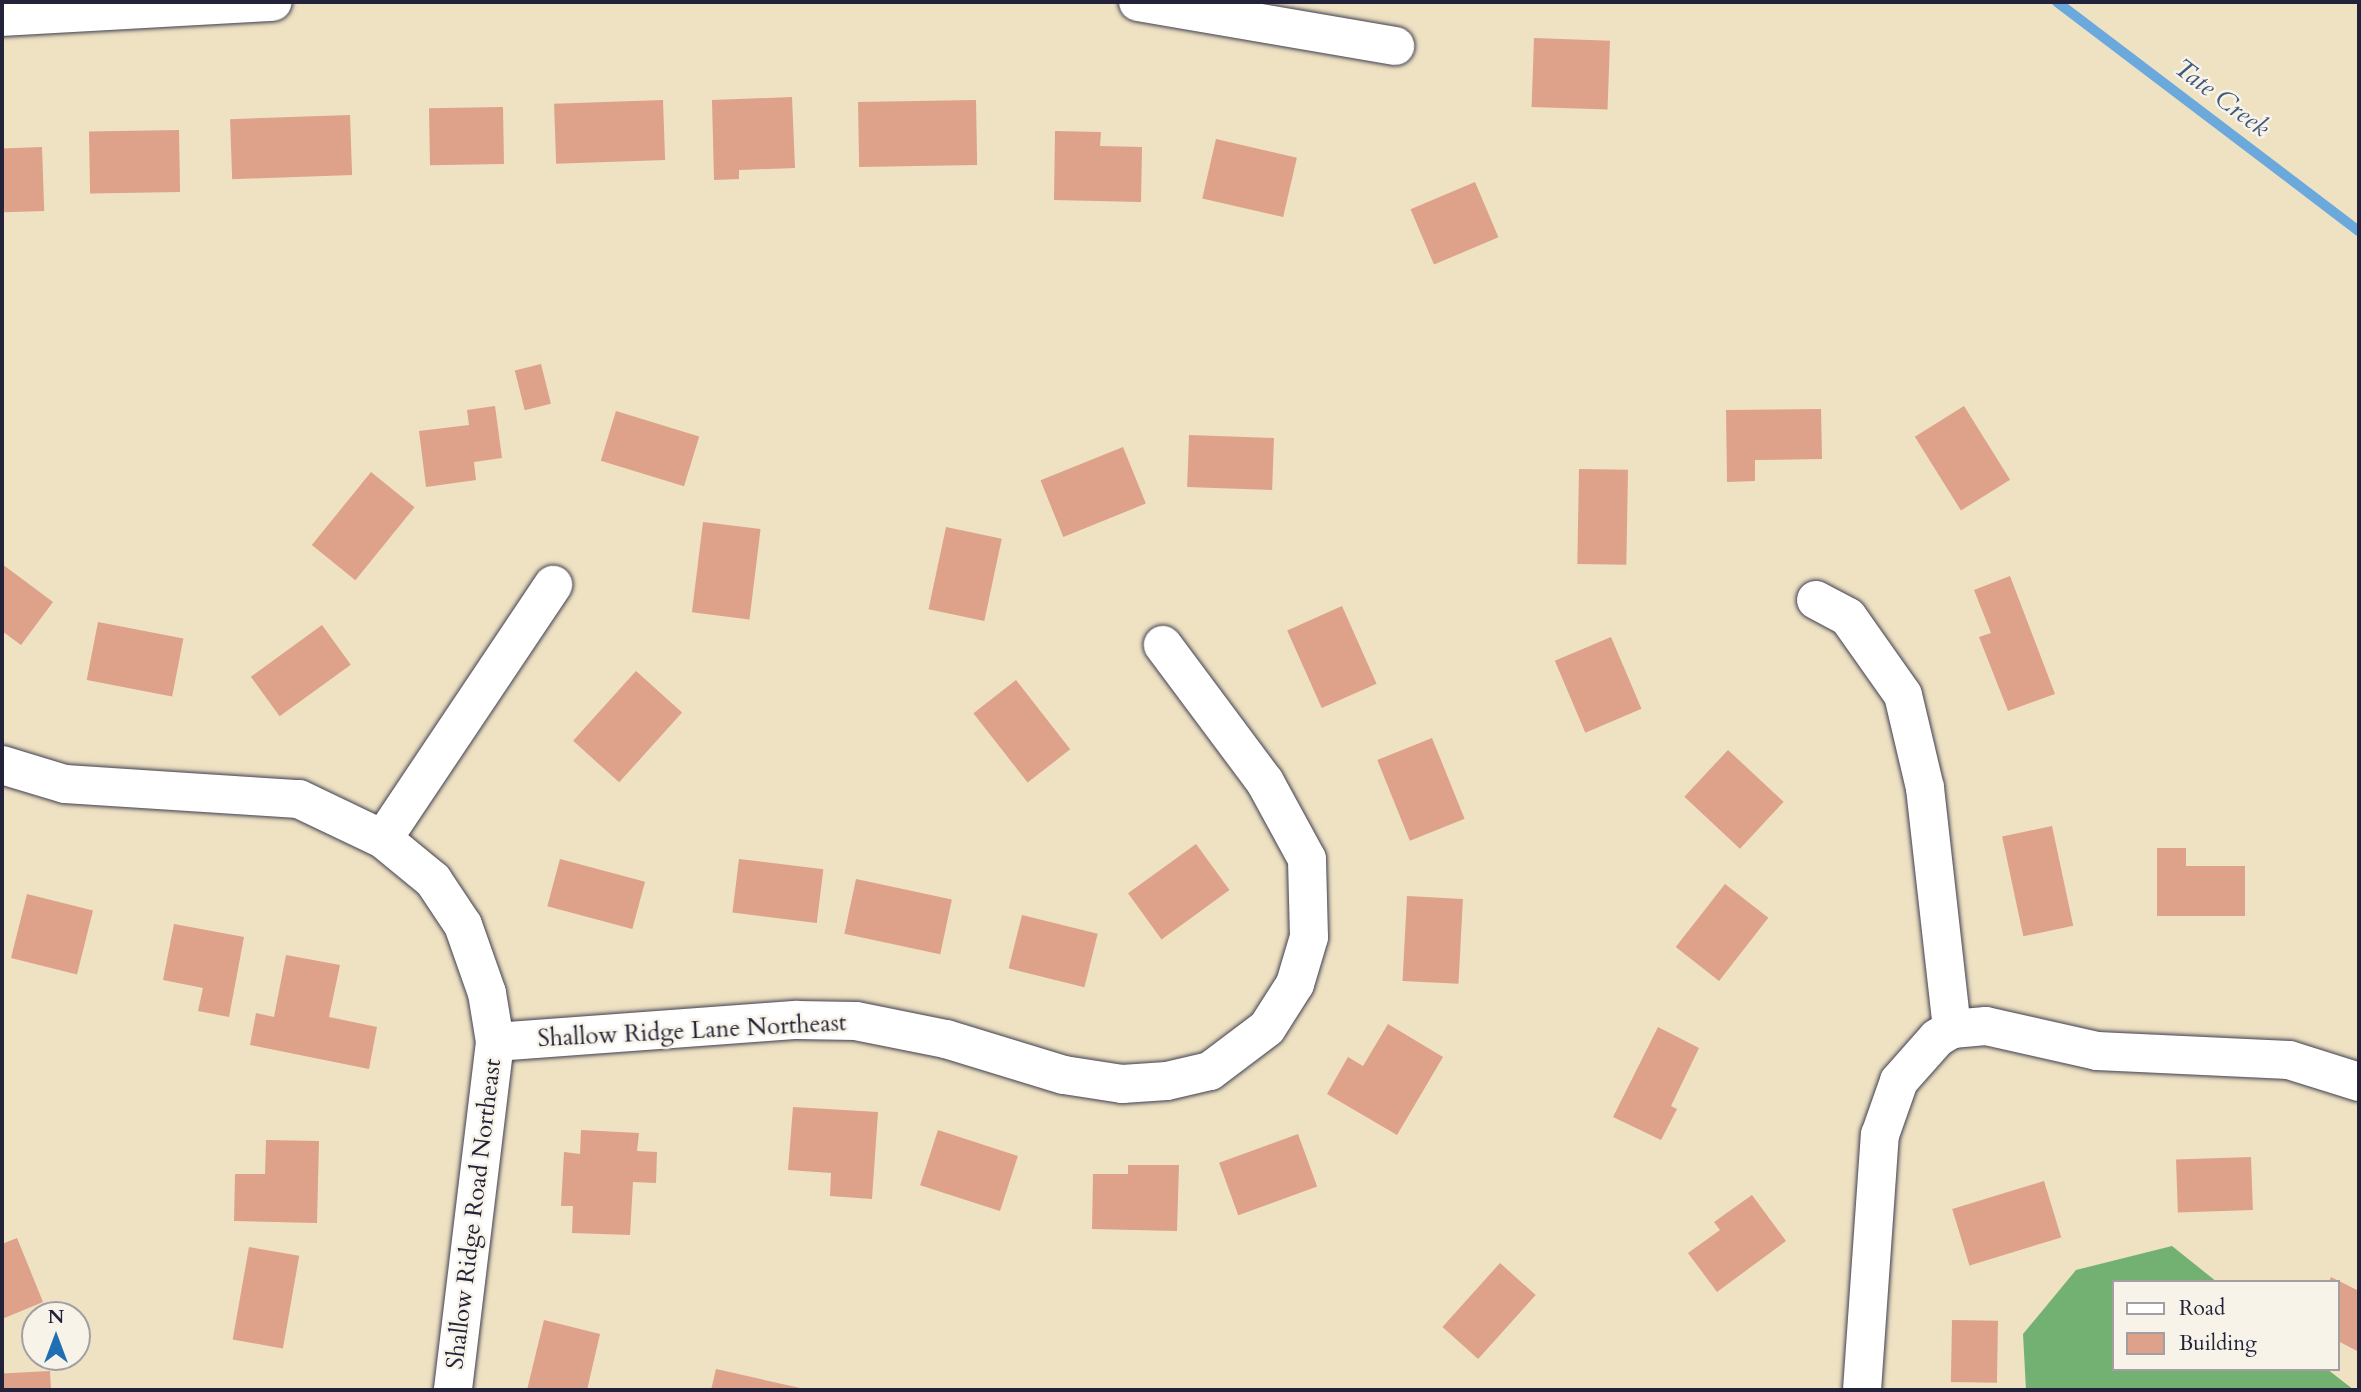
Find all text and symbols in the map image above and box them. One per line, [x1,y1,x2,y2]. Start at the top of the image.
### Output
water label: Tate Creek [2168,52,2276,144]
street label: Shallow Ridge Lane Northeast [537,1009,847,1053]
street label: Shallow Ridge Road Northeast [441,1057,507,1371]
legend [2112,1280,2340,1371]
text: Road [2179,1294,2225,1323]
north arrow [21,1301,91,1371]
text: N [48,1304,64,1330]
text: Building [2179,1329,2257,1358]

